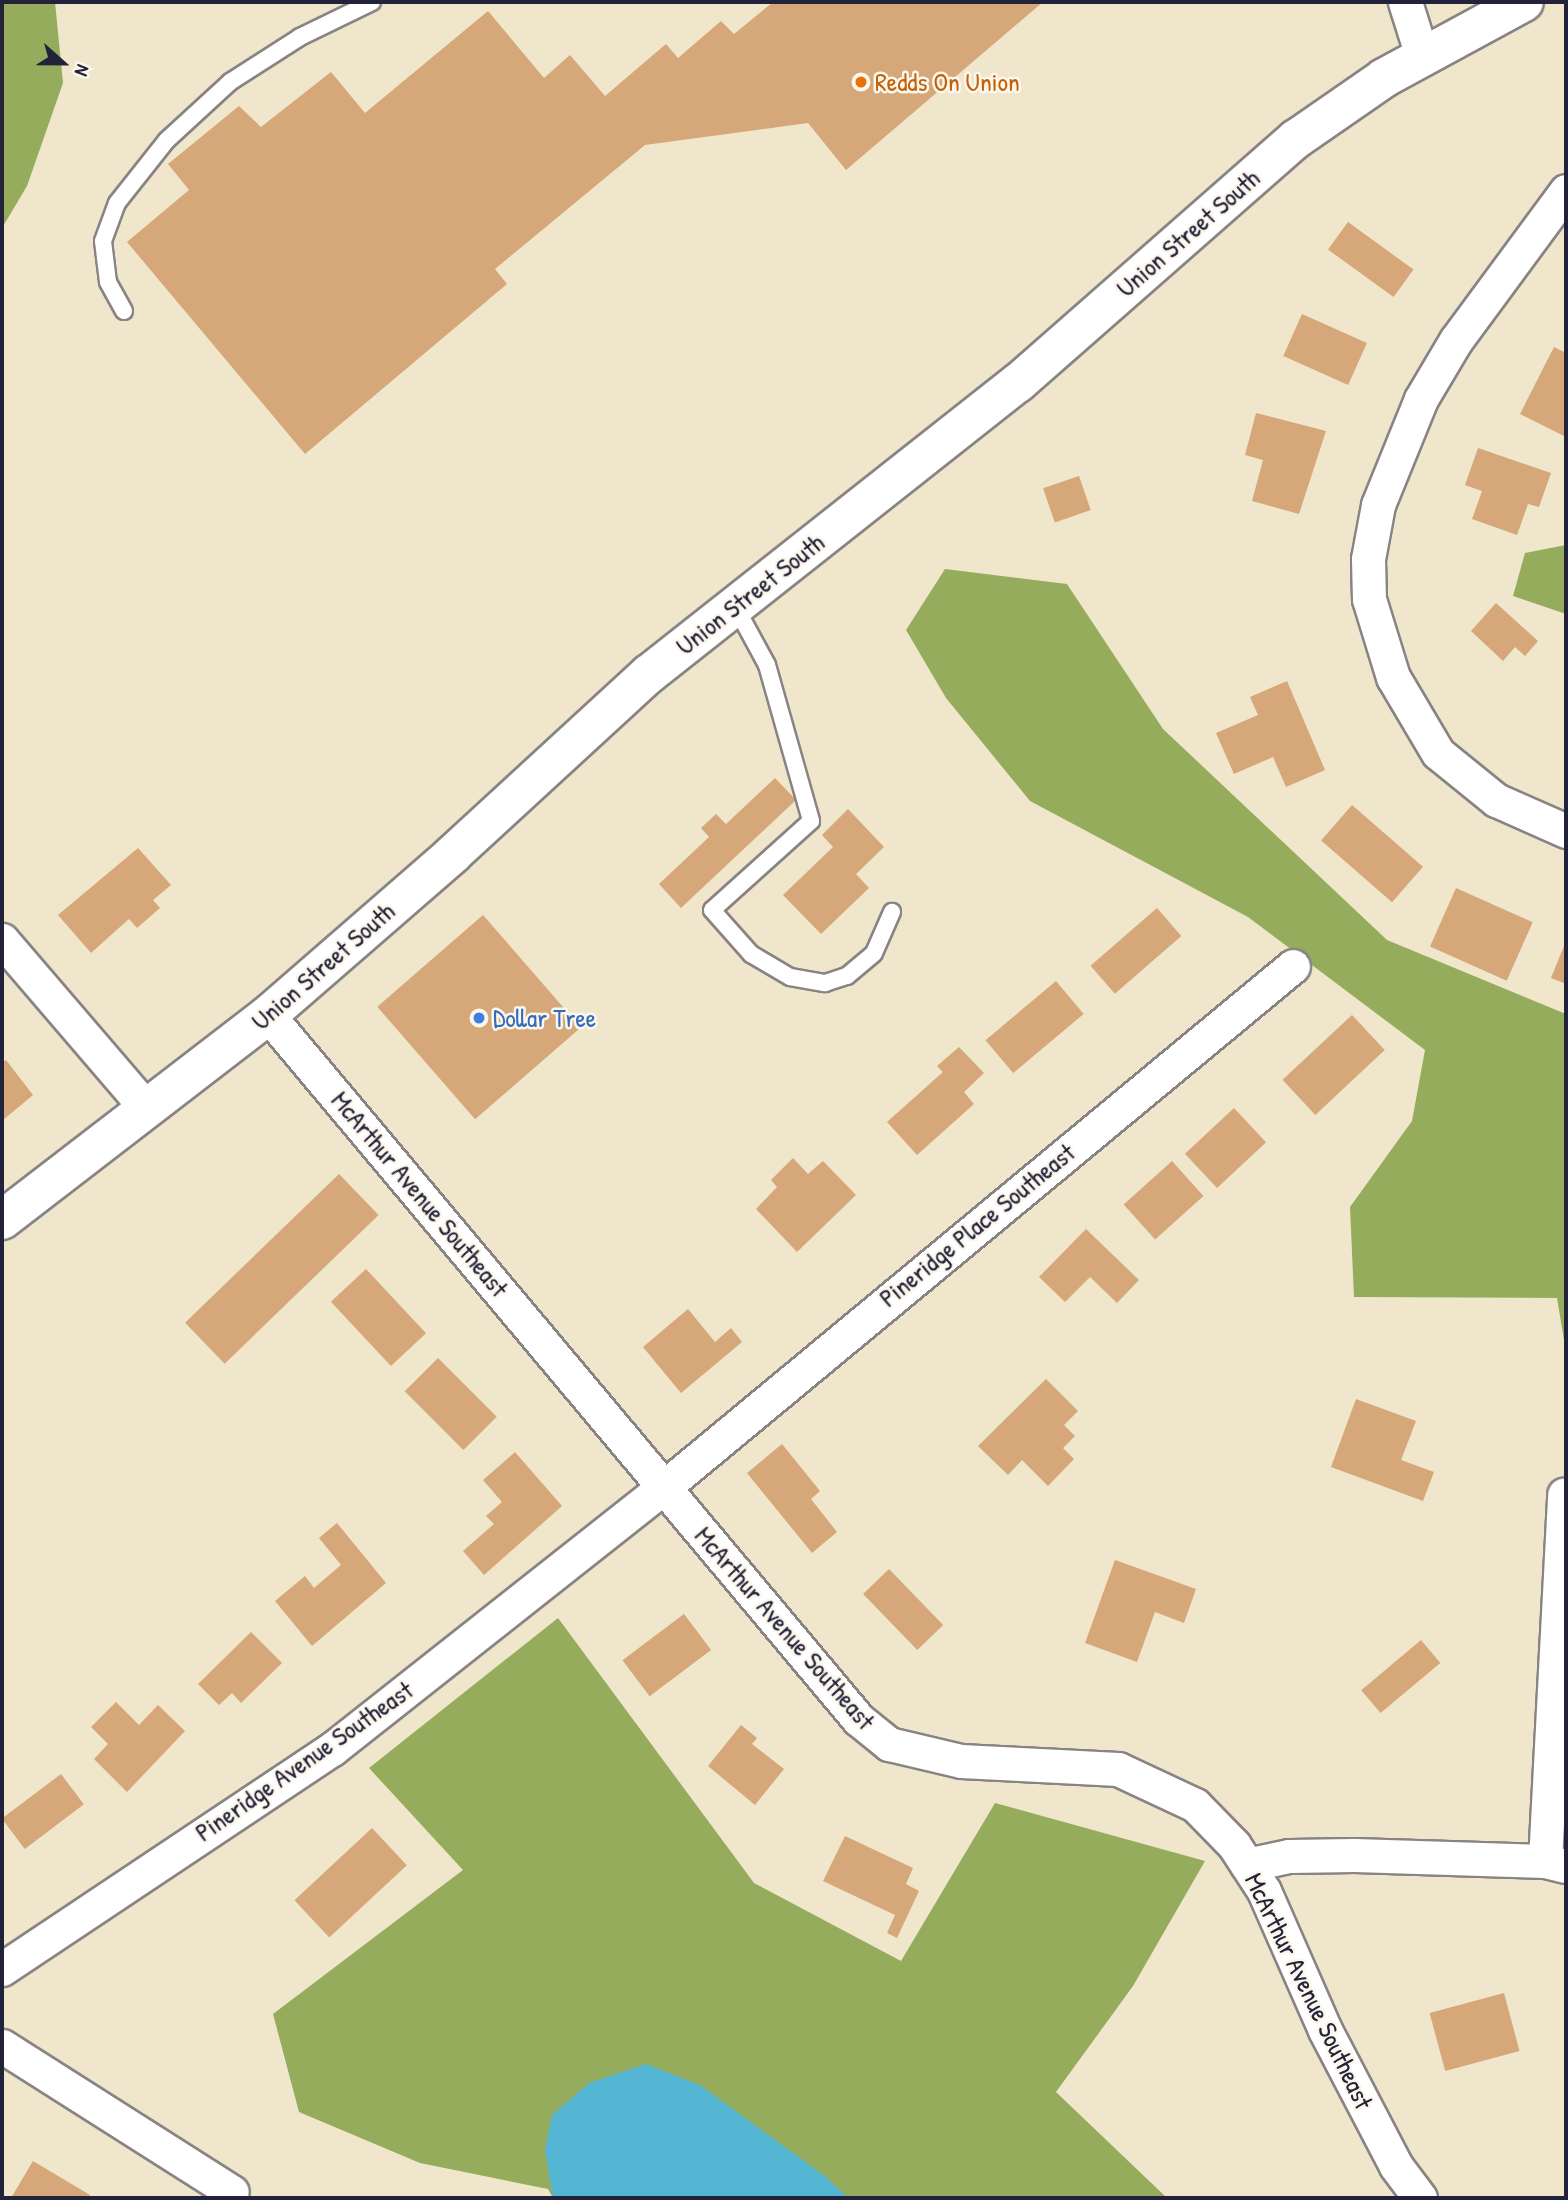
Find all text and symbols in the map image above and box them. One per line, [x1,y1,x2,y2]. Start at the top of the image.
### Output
north arrow [28,28,98,98]
text: N [69,61,97,80]
place label: Redds On Union [875,66,1020,98]
marker: Redds On Union [853,74,869,90]
street label: Union Street South [1110,162,1266,304]
street label: Union Street South [670,527,830,661]
street label: Union Street South [245,895,401,1037]
place label: Dollar Tree [493,1002,596,1034]
marker: Dollar Tree [471,1010,487,1026]
street label: McArthur Avenue Southeast [325,1085,515,1303]
street label: Pineridge Place Southeast [873,1137,1081,1313]
street label: McArthur Avenue Southeast [688,1520,882,1736]
street label: Pineridge Avenue Southeast [189,1674,419,1848]
street label: McArthur Avenue Southeast [1238,1868,1380,2114]

